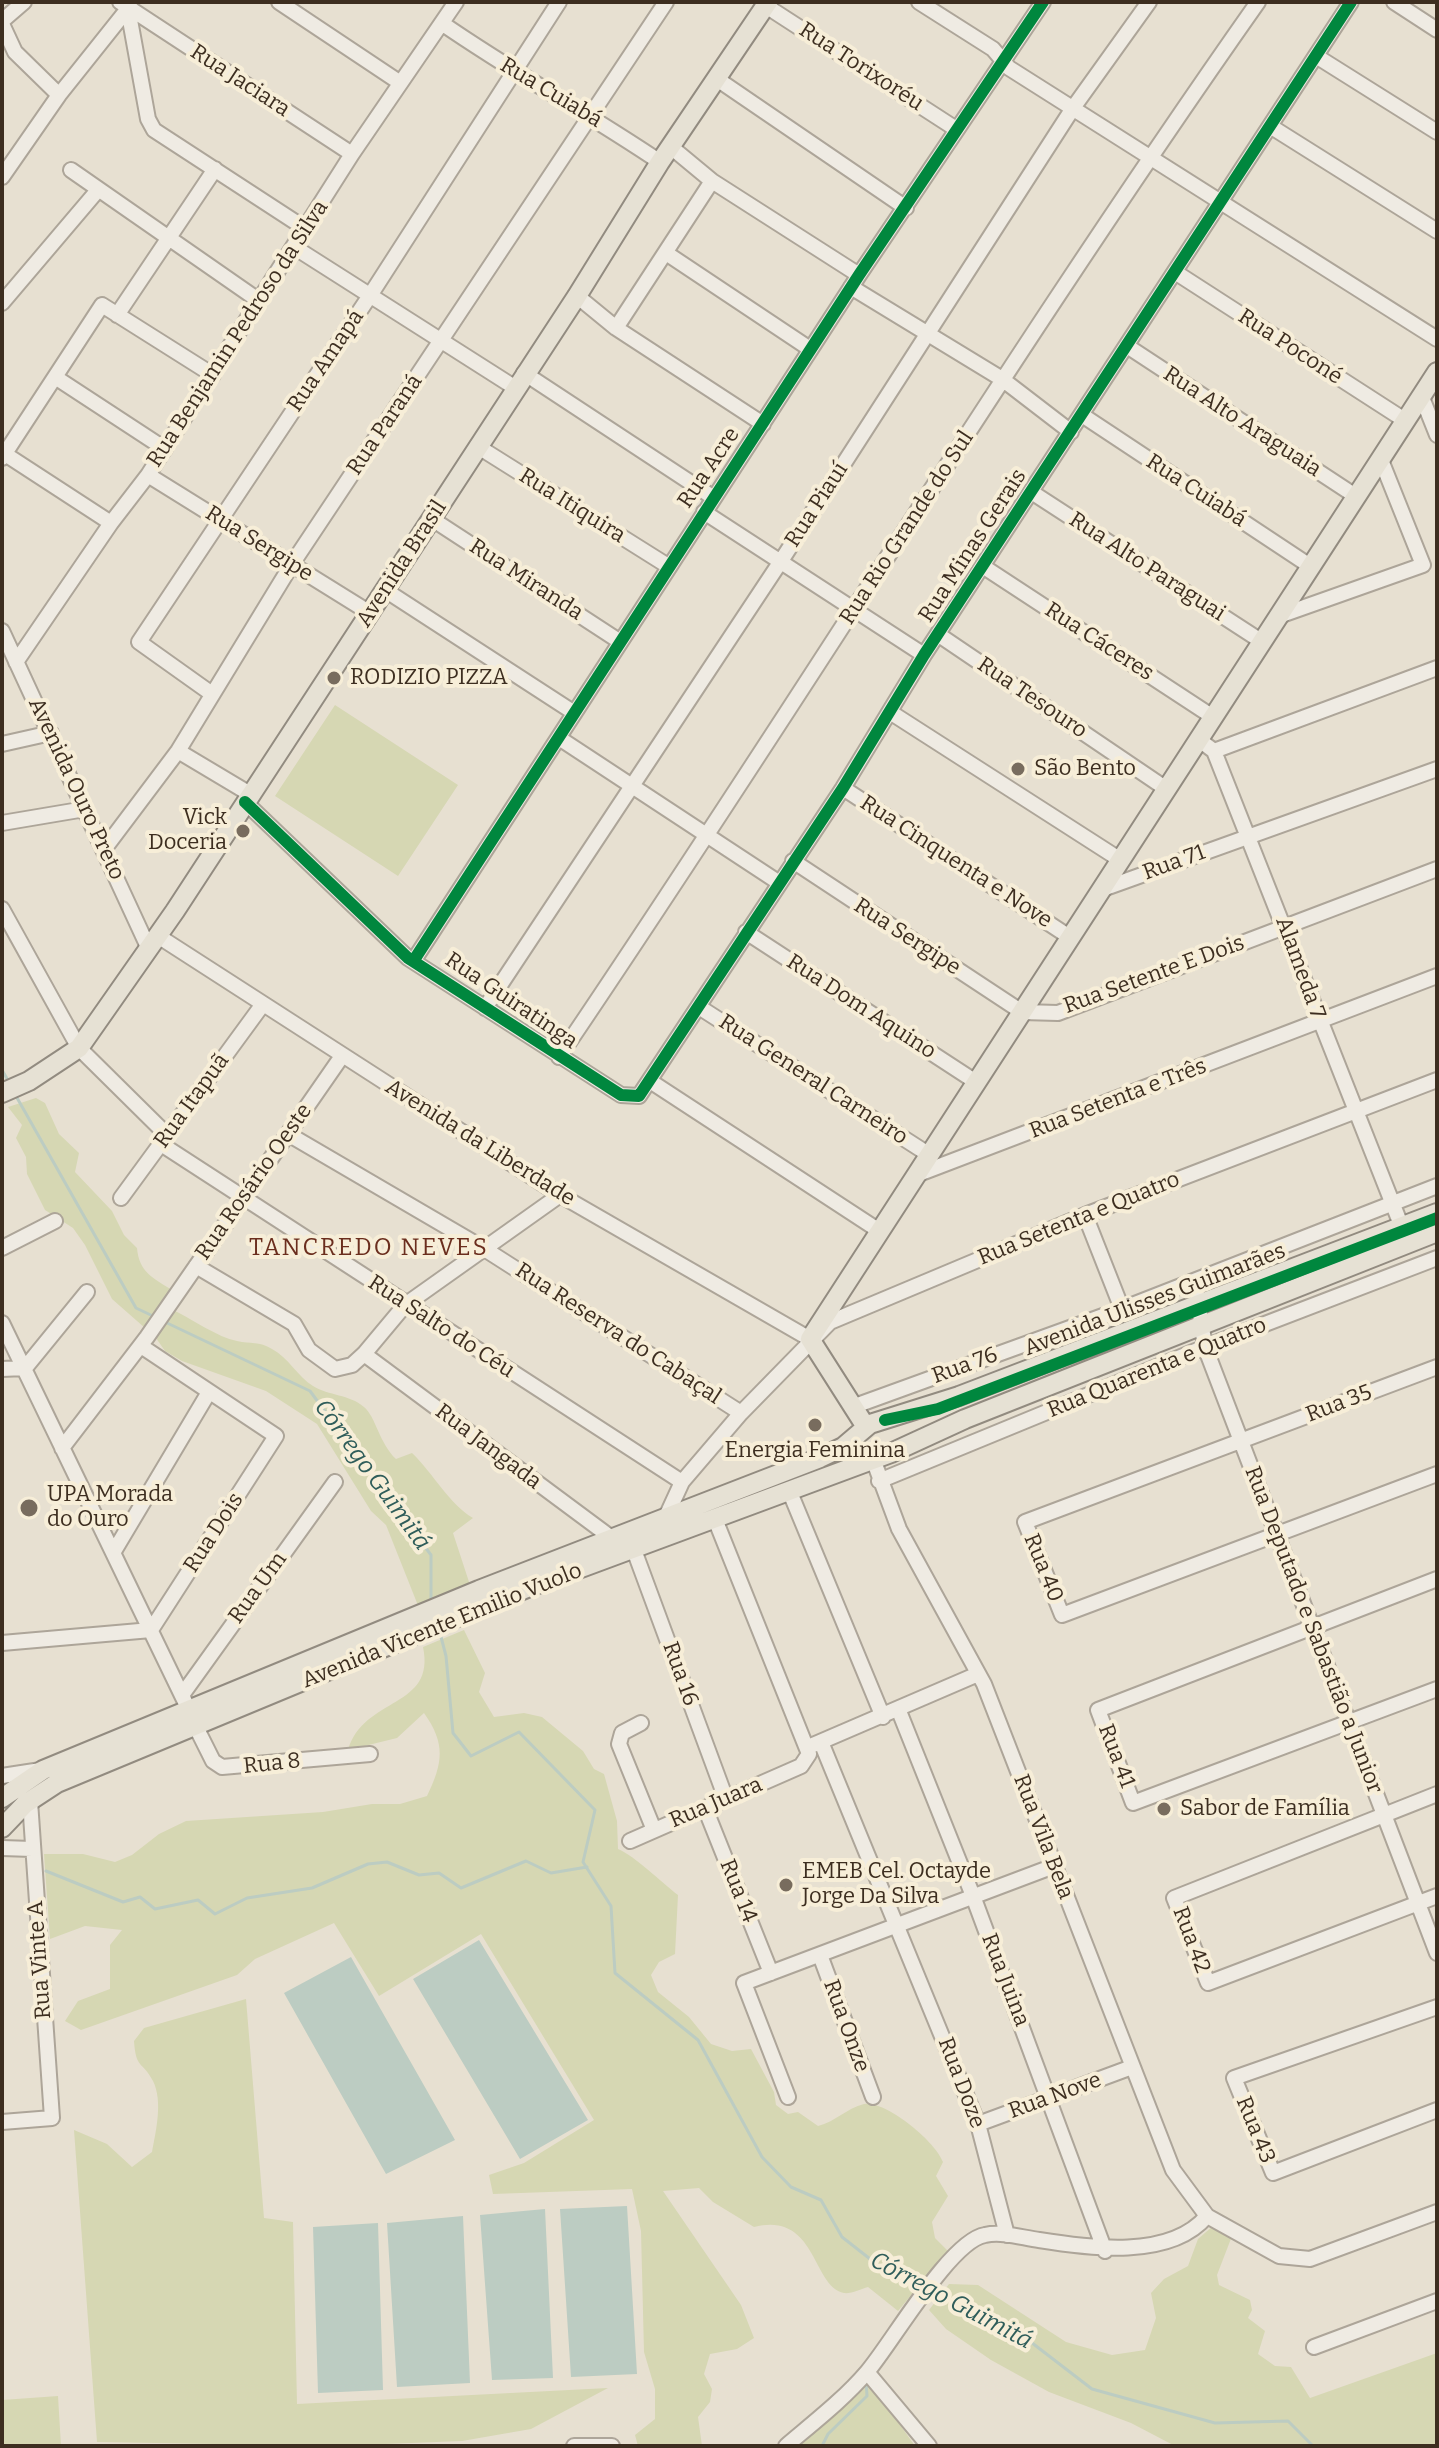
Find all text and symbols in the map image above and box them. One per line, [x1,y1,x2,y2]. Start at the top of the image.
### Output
street label: Rua Torixoréu [794,17,928,117]
street label: Rua Jaciara [185,39,295,123]
street label: Rua Cuiabá [495,52,607,134]
street label: Rua Benjamin Pedroso da Silva [142,196,334,472]
street label: Rua Poconé [1233,303,1347,391]
street label: Rua Amapá [282,305,370,417]
street label: Rua Alto Araguaia [1158,361,1326,483]
street label: Rua Paraná [342,370,428,480]
street label: Rua Acre [672,423,746,513]
street label: Rua Rio Grande do Sul [834,426,980,630]
street label: Rua Cuiabá [1141,449,1251,533]
street label: Rua Piauí [780,458,854,552]
street label: Rua Itiquira [514,463,630,549]
street label: Rua Minas Gerais [914,464,1032,628]
street label: Avenida Brasil [351,496,453,632]
street label: Rua Sergipe [200,500,318,588]
street label: Rua Alto Paraguai [1064,507,1230,627]
street label: Rua Miranda [464,533,588,627]
street label: Rua Cáceres [1040,597,1158,687]
street label: Rua Tesouro [972,652,1092,744]
place label: RODIZIO PIZZA [350,665,508,691]
marker: RODIZIO PIZZA [325,669,343,687]
street label: Avenida Ouro Preto [22,694,130,884]
place label: São Bento [1034,756,1136,782]
marker: São Bento [1009,760,1027,778]
street label: Rua Cinquenta e Nove [855,790,1057,934]
place label: Vick Doceria [148,805,227,856]
marker: Vick Doceria [234,822,252,840]
street label: Rua 71 [1139,840,1209,886]
street label: Rua Sergipe [849,893,965,981]
street label: Alameda 7 [1269,913,1331,1023]
street label: Rua Setente E Dois [1060,930,1248,1020]
street label: Rua Guiratinga [440,947,582,1055]
street label: Rua Dom Aquino [781,949,941,1065]
street label: Rua General Carneiro [714,1009,912,1151]
street label: Rua Itapuã [149,1049,235,1153]
street label: Rua Setenta e Três [1026,1053,1210,1145]
street label: Avenida da Liberdade [380,1074,580,1212]
street label: Rua Rosário Oeste [190,1099,318,1265]
street label: Rua Setenta e Quatro [974,1166,1184,1272]
district label: TANCREDO NEVES [249,1234,489,1262]
street label: Avenida Ulisses Guimarães [1021,1238,1289,1362]
street label: Rua Reserva do Cabaçal [510,1258,726,1410]
street label: Rua Salto do Céu [363,1270,519,1384]
street label: Rua Quarenta e Quatro [1044,1312,1270,1424]
street label: Rua 76 [929,1342,1001,1390]
street label: Rua 35 [1302,1379,1376,1429]
water label: Córrego Guimitá [308,1394,436,1556]
street label: Rua Jangada [430,1399,546,1495]
marker: Energia Feminina [806,1416,824,1434]
place label: Energia Feminina [725,1438,905,1464]
street label: Rua Deputado e Sabastião a Junior [1238,1463,1388,1797]
place label: UPA Morada do Ouro [47,1482,173,1534]
street label: Rua Dois [179,1488,249,1578]
marker: UPA Morada do Ouro [18,1497,40,1519]
street label: Rua 40 [1017,1530,1069,1606]
street label: Rua Um [223,1547,293,1629]
street label: Avenida Vicente Emilio Vuolo [298,1558,586,1694]
street label: Rua 16 [656,1638,704,1710]
street label: Rua 41 [1092,1720,1140,1792]
street label: Rua 8 [242,1748,302,1780]
street label: Rua Vila Bela [1007,1771,1079,1903]
street label: Rua Juara [666,1772,766,1834]
place label: Sabor de Família [1180,1796,1350,1822]
marker: Sabor de Família [1155,1800,1173,1818]
street label: Rua 14 [713,1855,763,1927]
place label: EMEB Cel. Octayde Jorge Da Silva [802,1859,991,1910]
marker: EMEB Cel. Octayde Jorge Da Silva [777,1876,795,1894]
street label: Rua Vinte A [23,1900,57,2020]
street label: Rua 42 [1166,1903,1216,1977]
street label: Rua Juina [975,1930,1035,2030]
street label: Rua Onze [817,1976,875,2076]
street label: Rua Doze [932,2034,990,2132]
street label: Rua Nove [1005,2067,1105,2125]
street label: Rua 43 [1230,2093,1280,2167]
water label: Córrego Guimitá [865,2246,1037,2356]

